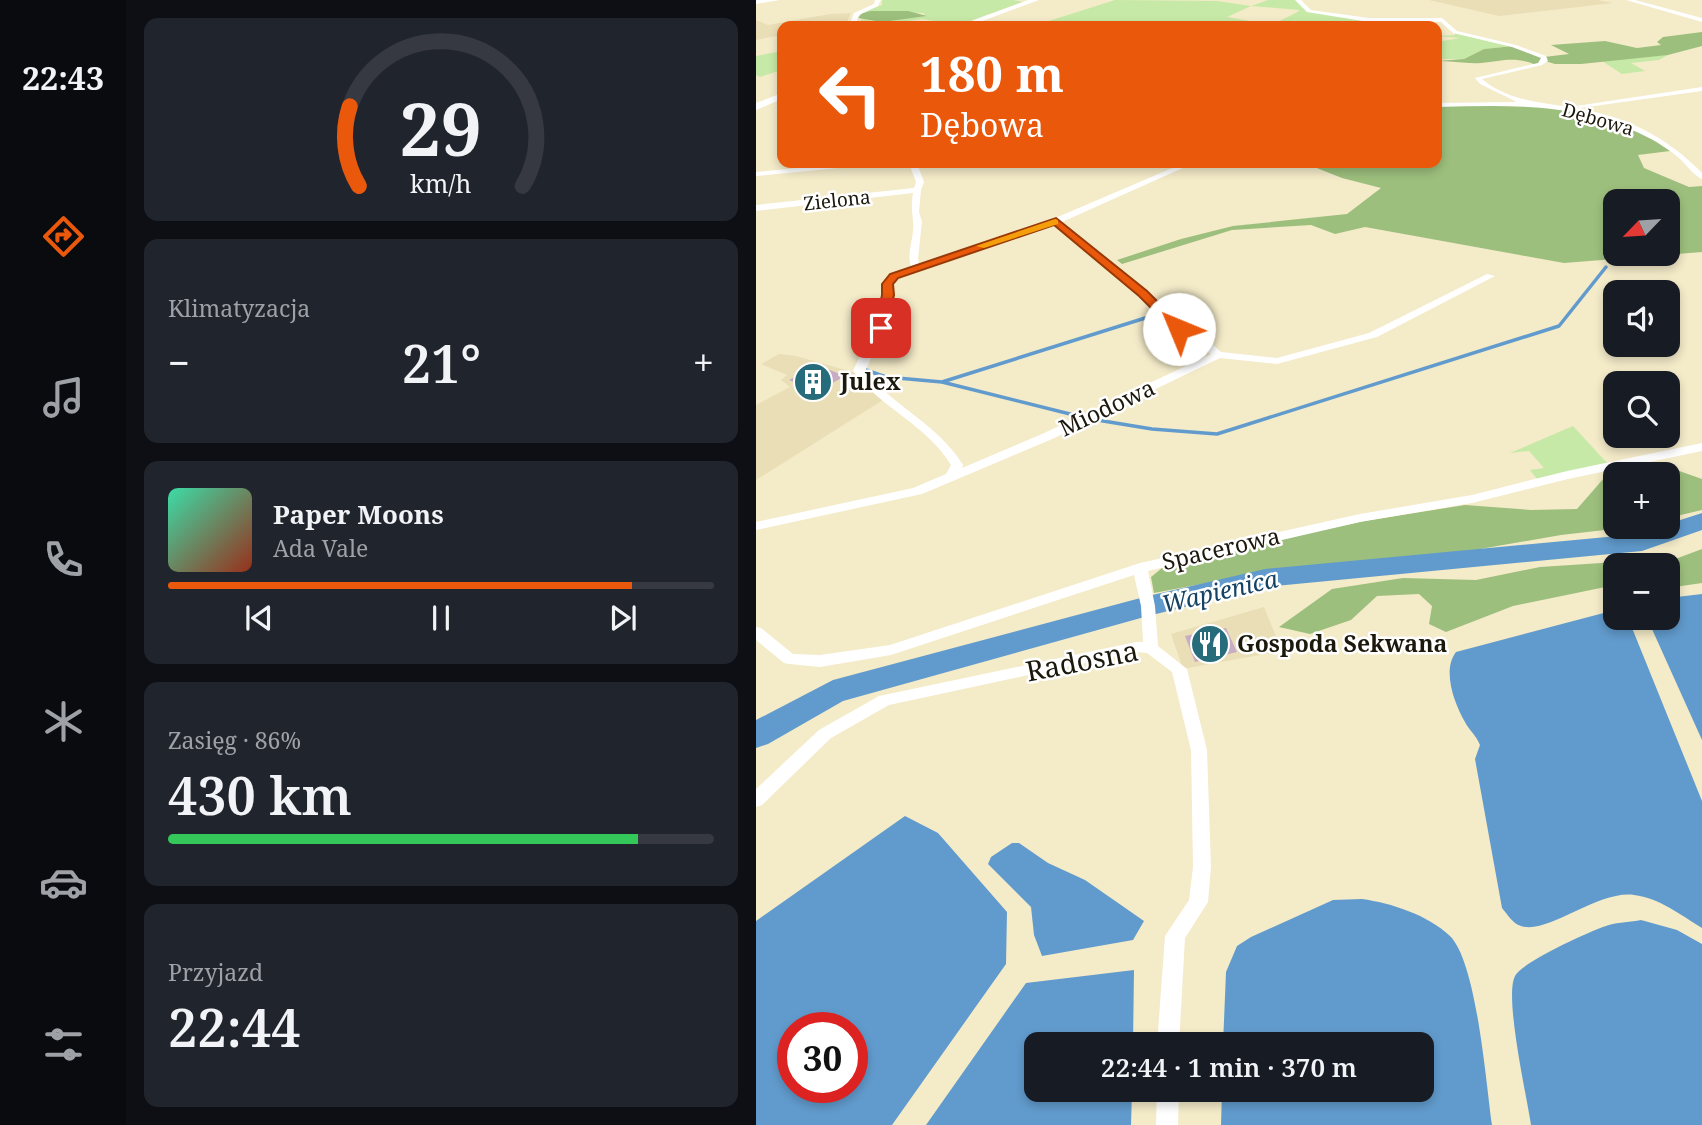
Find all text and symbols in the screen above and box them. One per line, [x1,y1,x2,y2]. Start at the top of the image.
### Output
text: 180 m [920,40,1064,106]
icon: left [805,49,896,140]
text: 22:43 [22,56,104,99]
text: 29 [400,78,482,177]
street label: Dębowa [1559,96,1637,142]
text: Dębowa [920,103,1044,146]
text: km/h [410,166,472,200]
street label: Zielona [802,184,872,216]
north arrow [1603,189,1680,266]
map controls [1603,189,1680,630]
icon: directions [39,212,88,261]
button: sound [1603,280,1680,357]
text: Klimatyzacja [168,292,310,324]
position arrow [1142,292,1216,366]
pin [851,298,911,358]
icon: arrive [862,309,900,347]
text: 21° [402,327,481,398]
text: − [168,336,190,388]
text: + [693,336,714,388]
building icon: Julex [792,361,834,403]
place label: Julex [839,365,901,397]
street label: Miodowa [1053,371,1160,443]
button: search [1603,371,1680,448]
icon: music [39,373,88,422]
button: + [1603,462,1680,539]
text: Paper Moons [273,496,444,532]
street label: Spacerowa [1159,519,1283,577]
text: Ada Vale [273,532,368,564]
icon: phone [39,535,88,584]
button: − [1603,553,1680,630]
water label: Wapienica [1158,561,1281,620]
icon: previous [240,599,278,637]
icon: pause [422,599,460,637]
icon: next [604,599,642,637]
restaurant icon: Gospoda Sekwana [1189,623,1231,665]
place label: Gospoda Sekwana [1237,627,1448,659]
street label: Radosna [1022,630,1141,690]
icon: climate [39,697,88,746]
text: Zasięg · 86% [168,724,301,756]
text: 430 km [168,759,352,830]
icon: car [39,858,88,907]
text: Przyjazd [168,956,263,988]
text: 22:44 [168,991,301,1062]
speed limit sign: 30 [777,1012,868,1103]
icon: filters [39,1020,88,1069]
text: 22:44 · 1 min · 370 m [1101,1049,1357,1085]

